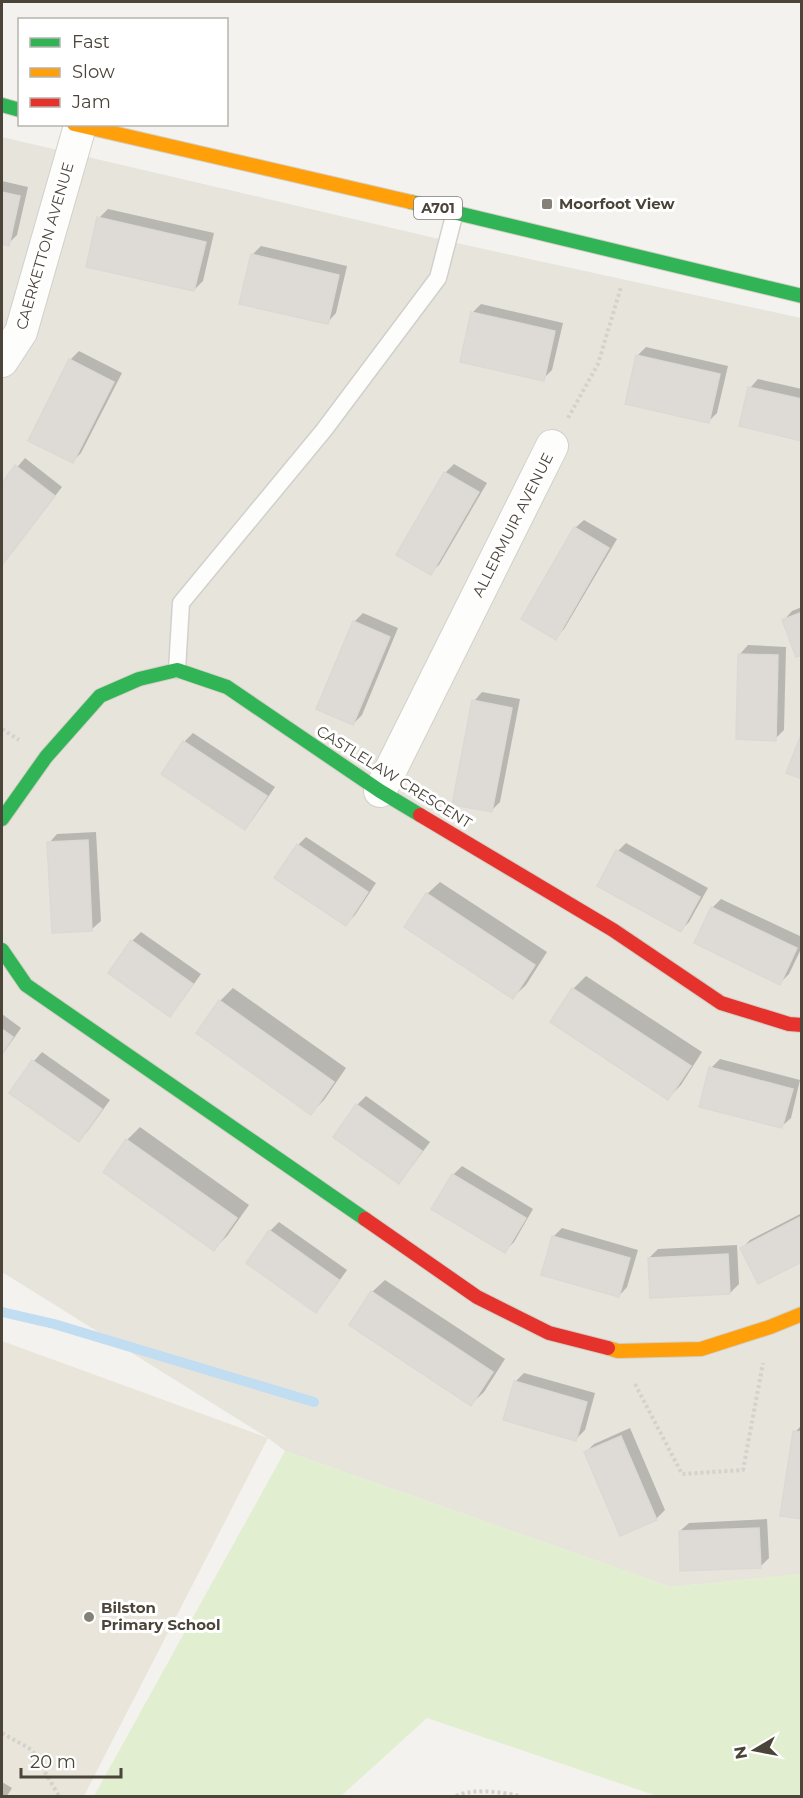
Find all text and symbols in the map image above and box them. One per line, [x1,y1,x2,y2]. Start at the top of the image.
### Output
legend [18,18,228,126]
text: Fast [72,31,110,53]
text: Slow [72,61,115,83]
text: Jam [71,91,111,113]
street label: CAERKETTON AVENUE [12,160,78,332]
place label: Moorfoot View [559,194,676,213]
road number: A701 [414,197,462,219]
marker: Moorfoot View [540,197,554,211]
street label: ALLERMUIR AVENUE [468,449,557,600]
street label: CASTLELAW CRESCENT [313,721,476,832]
place label: Bilston Primary School [101,1598,220,1634]
marker: Bilston Primary School [82,1610,96,1624]
north arrow [725,1720,785,1780]
scale bar [21,1741,122,1779]
text: N [730,1744,751,1761]
text: 20 m [30,1751,76,1773]

